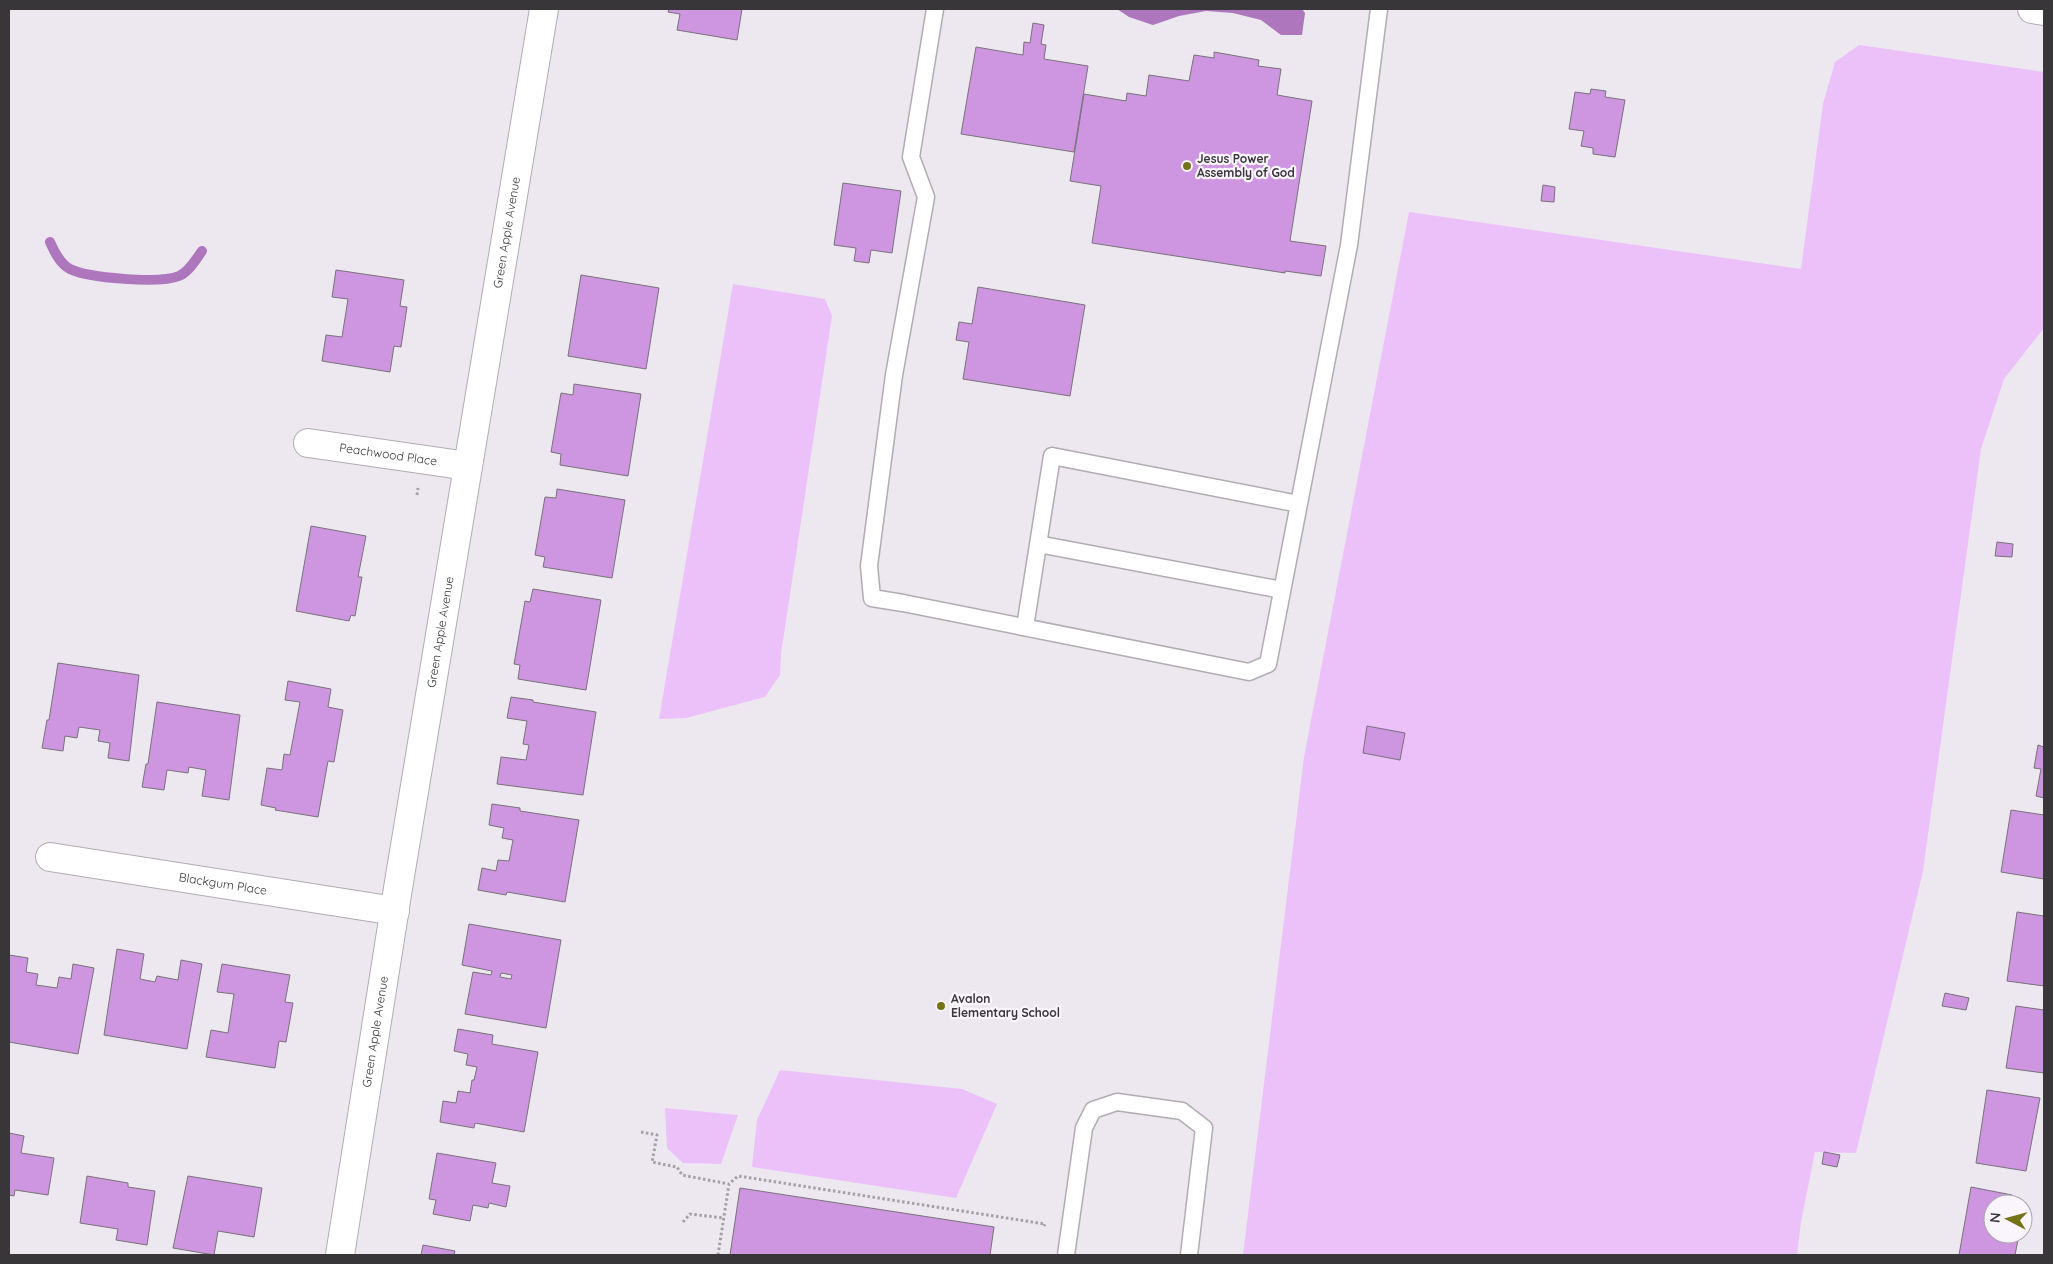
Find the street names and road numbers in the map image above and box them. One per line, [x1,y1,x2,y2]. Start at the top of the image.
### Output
street label: Green Apple Avenue [490,175,523,289]
street label: Peachwood Place [338,440,438,468]
street label: Green Apple Avenue [423,575,457,689]
street label: Blackgum Place [178,869,268,898]
street label: Green Apple Avenue [359,975,391,1088]

